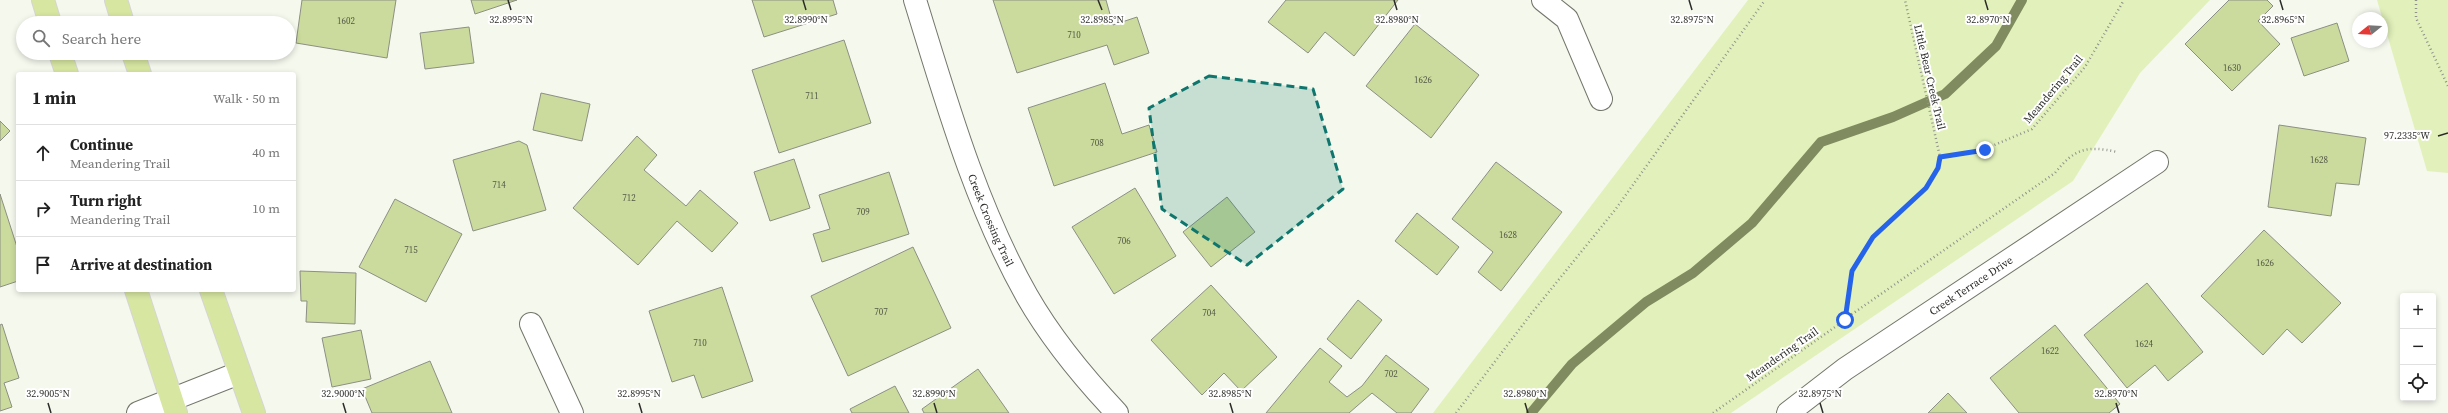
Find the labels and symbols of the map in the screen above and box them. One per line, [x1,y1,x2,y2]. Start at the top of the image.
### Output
north arrow [2352,12,2388,48]
text: 32.8995°N [489,13,533,26]
text: 32.8990°N [784,13,828,26]
text: 32.8985°N [1080,13,1124,26]
text: 32.8980°N [1375,13,1419,26]
text: 32.8975°N [1670,13,1714,26]
text: 32.8970°N [1966,13,2010,26]
text: 32.8965°N [2261,13,2305,26]
house number: 1602 [337,15,355,27]
street label: Little Bear Creek Trail [1910,23,1949,131]
house number: 710 [1067,29,1081,41]
street label: Meandering Trail [2020,52,2086,127]
house number: 1630 [2223,62,2241,74]
house number: 1626 [1414,74,1432,86]
house number: 711 [805,90,819,102]
text: 97.2335°W [2384,129,2430,142]
house number: 708 [1090,137,1104,149]
route end [1976,141,1994,159]
house number: 1628 [2310,154,2328,166]
street label: Creek Crossing Trail [964,172,1017,269]
house number: 714 [492,179,506,191]
house number: 712 [622,192,636,204]
house number: 709 [856,206,870,218]
house number: 1628 [1499,229,1517,241]
house number: 706 [1117,235,1131,247]
house number: 715 [404,244,418,256]
street label: Creek Terrace Drive [1926,253,2016,319]
house number: 1626 [2256,257,2274,269]
house number: 707 [874,306,888,318]
house number: 704 [1202,307,1216,319]
route start [1836,311,1854,329]
street label: Meandering Trail [1743,324,1821,385]
house number: 710 [693,337,707,349]
house number: 1624 [2135,338,2153,350]
house number: 1622 [2041,345,2059,357]
house number: 702 [1384,368,1398,380]
text: 32.9005°N [26,387,70,400]
text: 32.9000°N [321,387,365,400]
text: 32.8995°N [617,387,661,400]
text: 32.8990°N [912,387,956,400]
text: 32.8985°N [1208,387,1252,400]
text: 32.8980°N [1503,387,1547,400]
text: 32.8975°N [1798,387,1842,400]
text: 32.8970°N [2094,387,2138,400]

